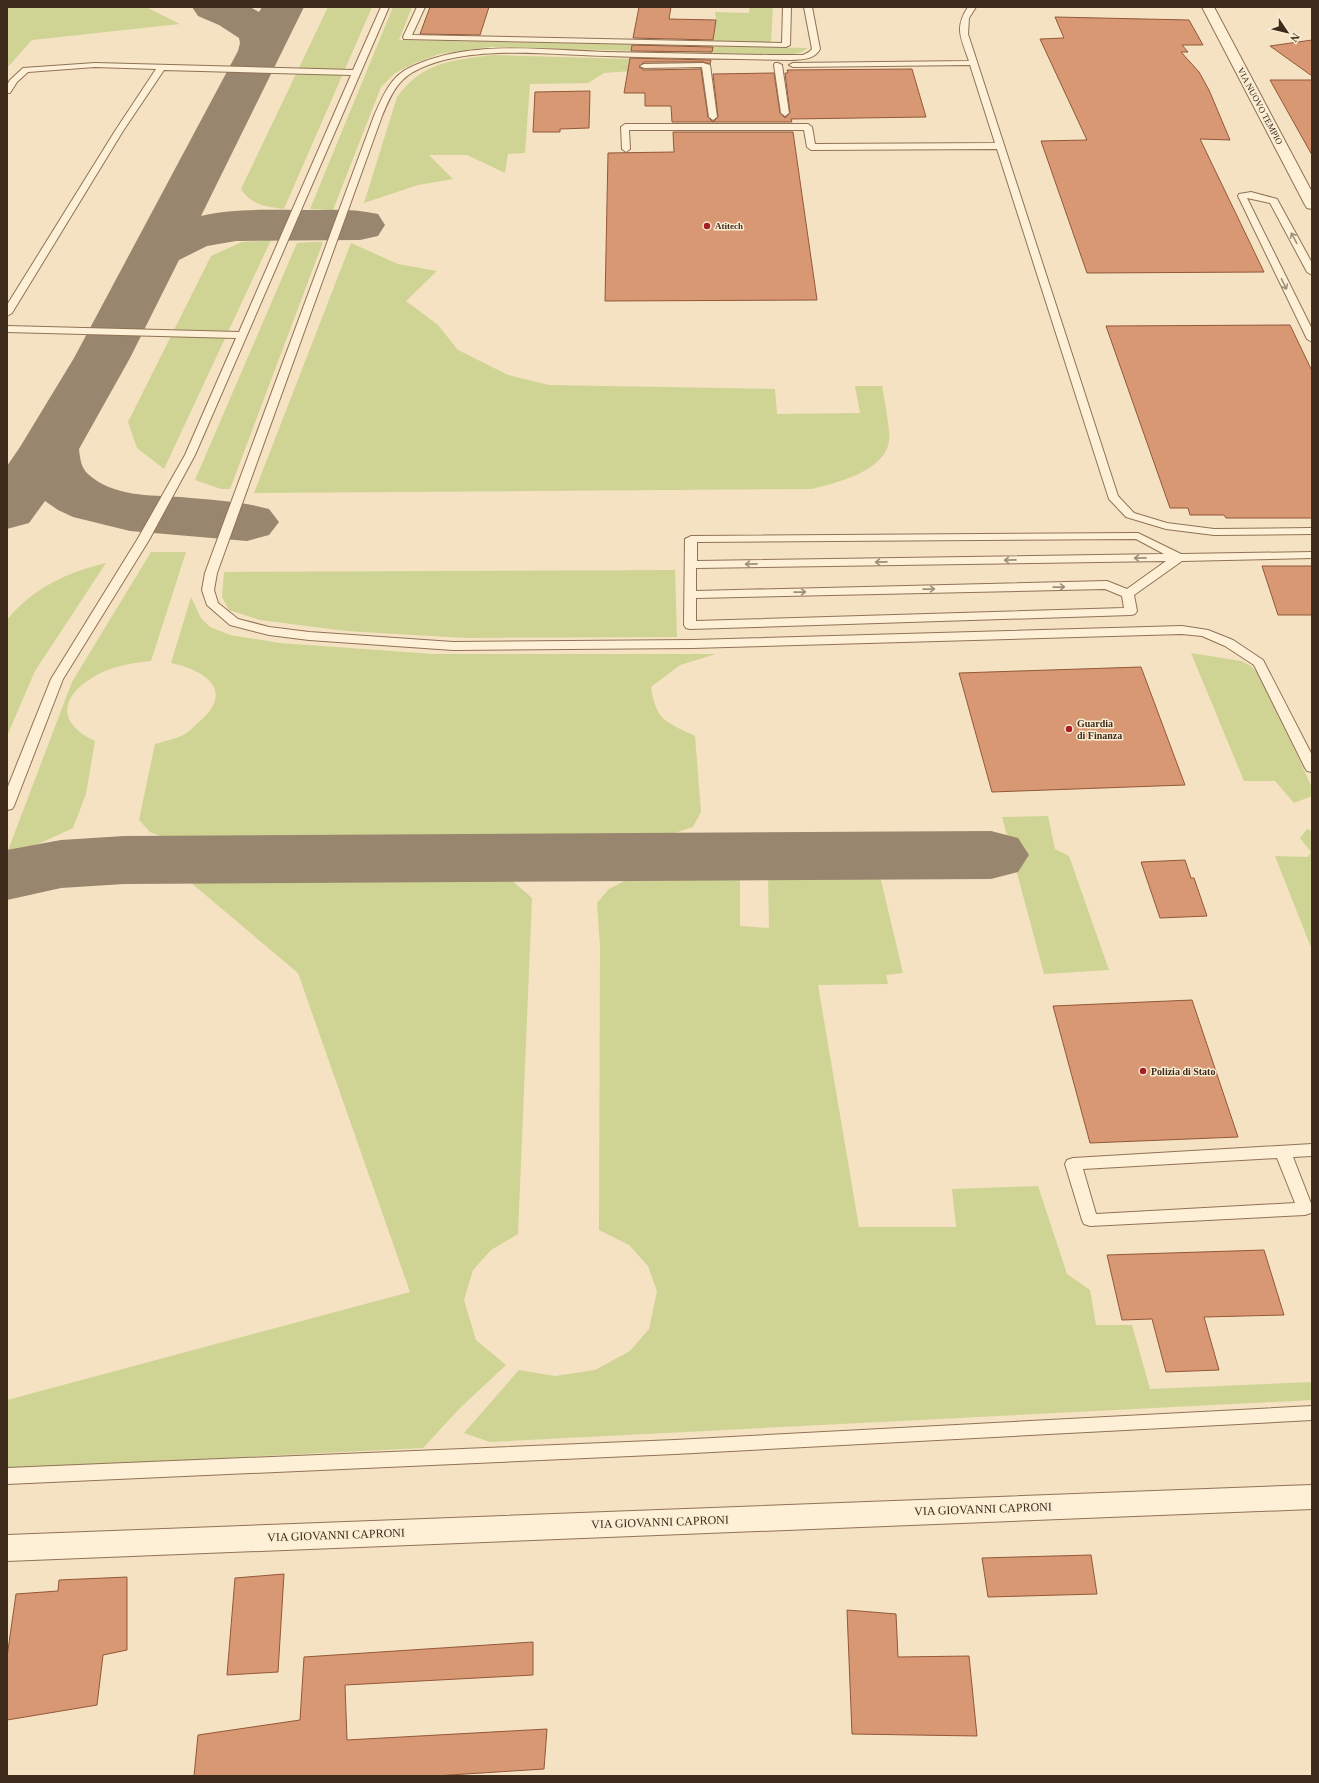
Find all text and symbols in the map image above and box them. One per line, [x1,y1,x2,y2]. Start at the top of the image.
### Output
north arrow [1267,12,1307,52]
text: N [1288,31,1302,44]
street label: VIA NUOVO TEMPIO [1235,66,1285,147]
marker: Atitech [702,221,712,231]
place label: Atitech [715,221,743,231]
one-way arrow [1289,232,1297,244]
one-way arrow [1281,278,1288,290]
one-way arrow [1134,554,1147,562]
one-way arrow [1004,556,1017,564]
one-way arrow [875,558,888,566]
one-way arrow [745,561,758,568]
one-way arrow [1052,583,1065,590]
one-way arrow [922,586,935,593]
one-way arrow [793,589,806,596]
place label: Guardia di Finanza [1077,718,1122,741]
marker: Guardia di Finanza [1064,724,1074,734]
marker: Polizia di Stato [1138,1066,1148,1076]
place label: Polizia di Stato [1151,1066,1215,1077]
street label: VIA GIOVANNI CAPRONI [914,1500,1052,1518]
street label: VIA GIOVANNI CAPRONI [591,1513,729,1531]
street label: VIA GIOVANNI CAPRONI [267,1526,405,1544]

